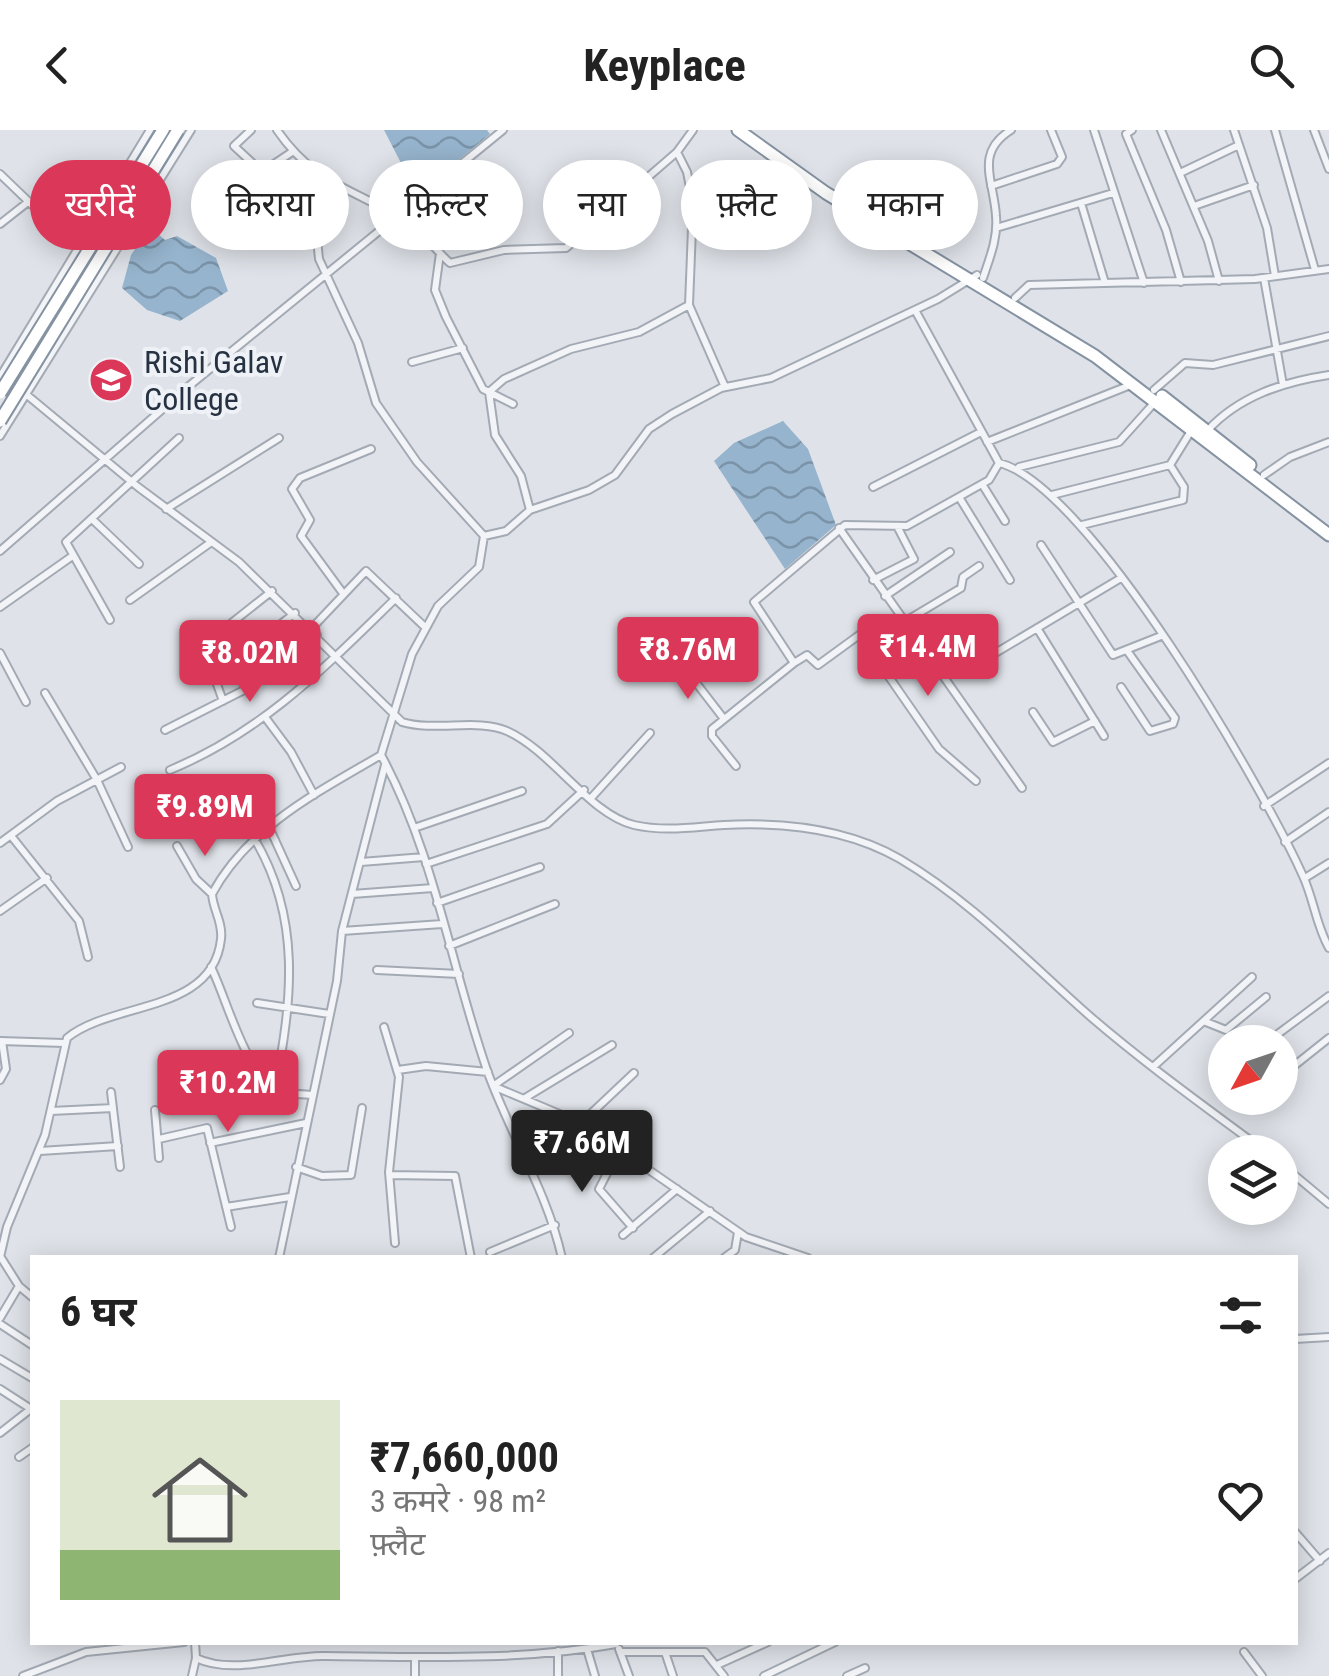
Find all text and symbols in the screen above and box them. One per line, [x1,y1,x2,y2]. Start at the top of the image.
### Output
icon: back [30,38,85,93]
icon: search [1244,38,1299,93]
text: Keyplace [583,39,746,92]
chip: खरीदें [30,160,171,250]
chip: किराया [191,160,349,250]
chip: फ़िल्टर [369,160,523,250]
chip: नया [543,160,661,250]
chip: फ़्लैट [681,160,812,250]
chip: मकान [832,160,978,250]
place label: Rishi Galav College [144,343,283,418]
school or university icon: Rishi Galav College [88,357,134,403]
pin: ₹14.4M [847,614,1009,699]
pin: ₹8.76M [607,617,769,702]
pin: ₹8.02M [169,620,331,705]
text: ₹14.4M [879,627,977,665]
text: ₹8.76M [639,630,737,668]
text: ₹8.02M [201,633,299,671]
pin: ₹9.89M [124,774,286,859]
text: ₹9.89M [156,787,254,825]
north arrow [1208,1025,1298,1115]
map controls [1208,1025,1298,1225]
pin: ₹10.2M [147,1050,309,1135]
text: ₹10.2M [179,1063,277,1101]
pin: ₹7.66M [501,1110,663,1195]
text: ₹7.66M [533,1123,631,1161]
button: layers [1208,1135,1298,1225]
text: 6 घर [60,1287,137,1336]
icon: filters [1213,1288,1268,1343]
text: ₹7,660,000 [370,1433,559,1482]
icon: home [140,1440,260,1560]
icon: heart [1213,1473,1268,1528]
text: 3 कमरे · 98 m² [370,1482,546,1520]
text: फ़्लैट [370,1525,425,1563]

